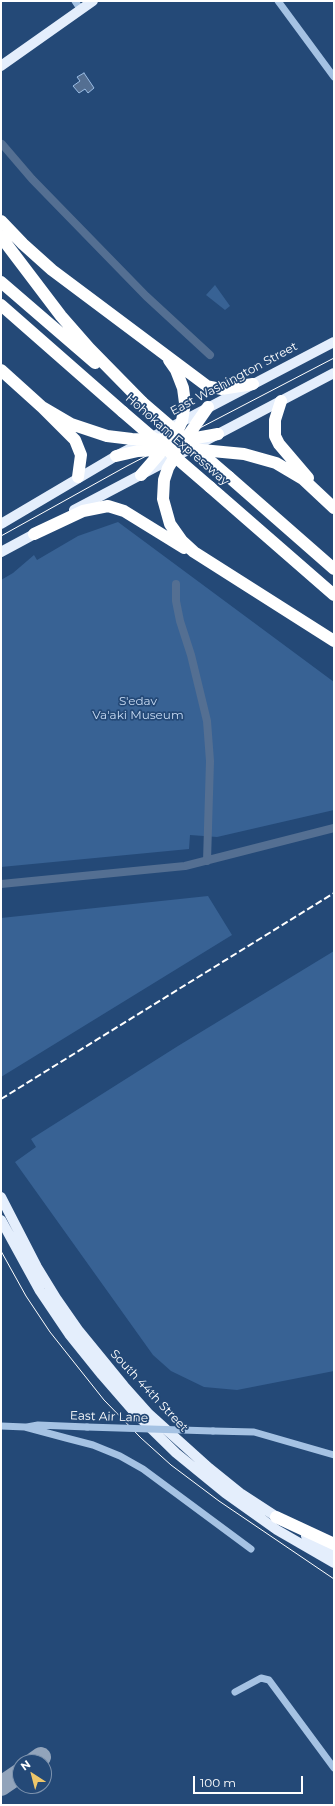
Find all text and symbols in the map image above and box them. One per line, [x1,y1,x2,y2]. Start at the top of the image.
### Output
street label: East Washington Street [168,339,300,419]
street label: Hohokam Expressway [122,391,232,489]
park label: S'edav Va'aki Museum [92,694,184,722]
street label: South 44th Street [107,1347,191,1435]
street label: East Air Lane [70,1408,148,1426]
north arrow [12,1754,52,1794]
text: N [18,1757,33,1773]
scale bar [195,1768,305,1794]
text: 100 m [200,1775,236,1790]

